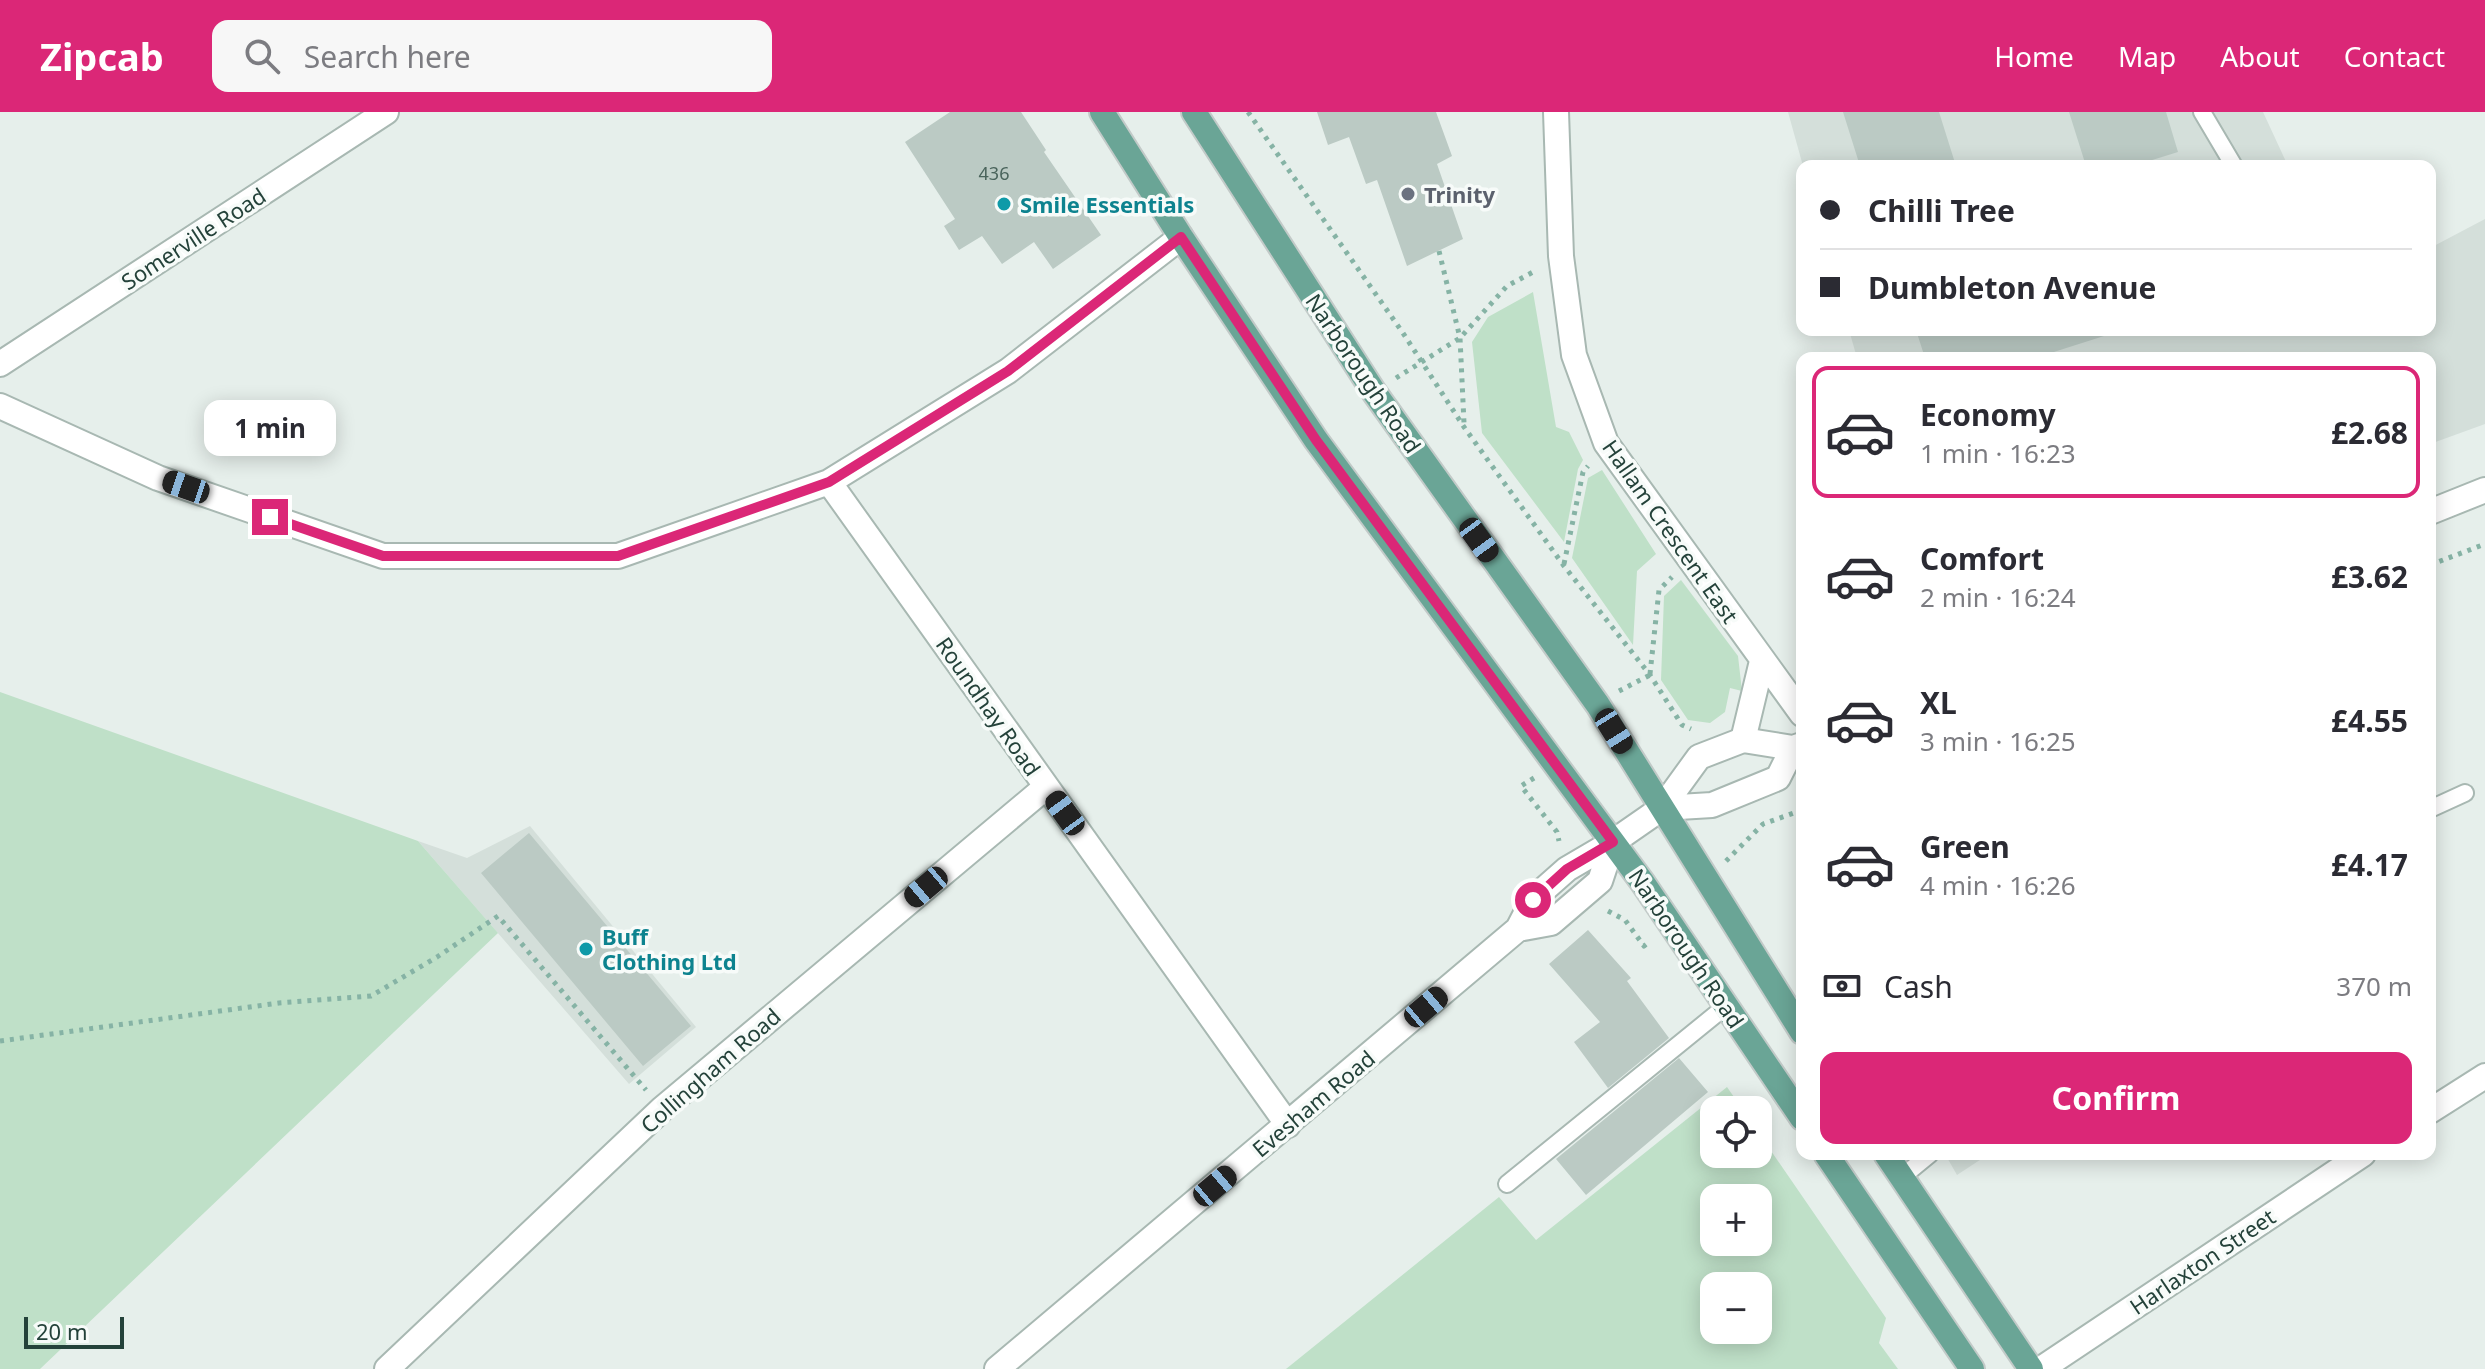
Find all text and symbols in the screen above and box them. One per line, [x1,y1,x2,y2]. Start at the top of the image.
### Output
search box [212,20,772,92]
text: Zipcab [40,30,164,82]
icon: search [240,34,284,78]
text: Search here [304,36,471,77]
text: Home [1994,37,2074,75]
text: Map [2118,37,2176,75]
text: About [2220,37,2300,75]
text: Contact [2344,37,2445,75]
house number: 436 [979,161,1009,185]
place label: Trinity [1424,179,1495,209]
street label: Somerville Road [115,180,271,296]
marker: Trinity [1399,185,1417,203]
place label: Smile Essentials [1020,189,1194,219]
text: Chilli Tree [1868,190,2015,231]
marker: Smile Essentials [995,195,1013,213]
text: Dumbleton Avenue [1868,267,2156,308]
street label: Narborough Road [1299,287,1429,459]
text: Economy [1920,394,2056,435]
icon: car [1824,396,1896,468]
callout: 1 min [204,401,336,457]
text: 1 min [234,410,306,446]
text: £2.68 [2331,412,2408,453]
street label: Hallam Crescent East [1596,433,1746,629]
text: 1 min · 16:23 [1920,435,2076,471]
car [159,468,213,506]
route end [252,499,288,535]
car [1455,514,1503,566]
text: Comfort [1920,538,2044,579]
icon: car [1824,540,1896,612]
text: £3.62 [2331,556,2408,597]
text: 2 min · 16:24 [1920,579,2076,615]
street label: Roundhay Road [930,630,1048,782]
text: XL [1920,682,1957,723]
icon: car [1824,684,1896,756]
text: £4.55 [2331,700,2408,741]
car [1591,704,1637,758]
text: 3 min · 16:25 [1920,723,2076,759]
car [1041,787,1089,839]
text: Green [1920,826,2010,867]
icon: car [1824,828,1896,900]
text: £4.17 [2331,844,2408,885]
car [900,862,952,912]
street label: Narborough Road [1622,862,1752,1034]
text: 4 min · 16:26 [1920,867,2076,903]
route start [1515,882,1551,918]
place label: Buff Clothing Ltd [602,921,737,976]
marker: Buff Clothing Ltd [577,940,595,958]
icon: cash [1820,964,1864,1008]
text: Cash [1884,966,1953,1007]
text: 370 m [2336,968,2412,1004]
car [1400,982,1452,1032]
street label: Collingham Road [634,1001,786,1139]
street label: Evesham Road [1245,1043,1381,1163]
button: Confirm [1820,1052,2412,1144]
map controls [1700,1096,1772,1344]
button: locate [1700,1096,1772,1168]
car [1189,1161,1241,1211]
button: + [1700,1184,1772,1256]
street label: Harlaxton Street [2123,1201,2281,1321]
button: − [1700,1272,1772,1344]
scale bar [24,1313,124,1349]
text: 20 m [36,1316,87,1346]

